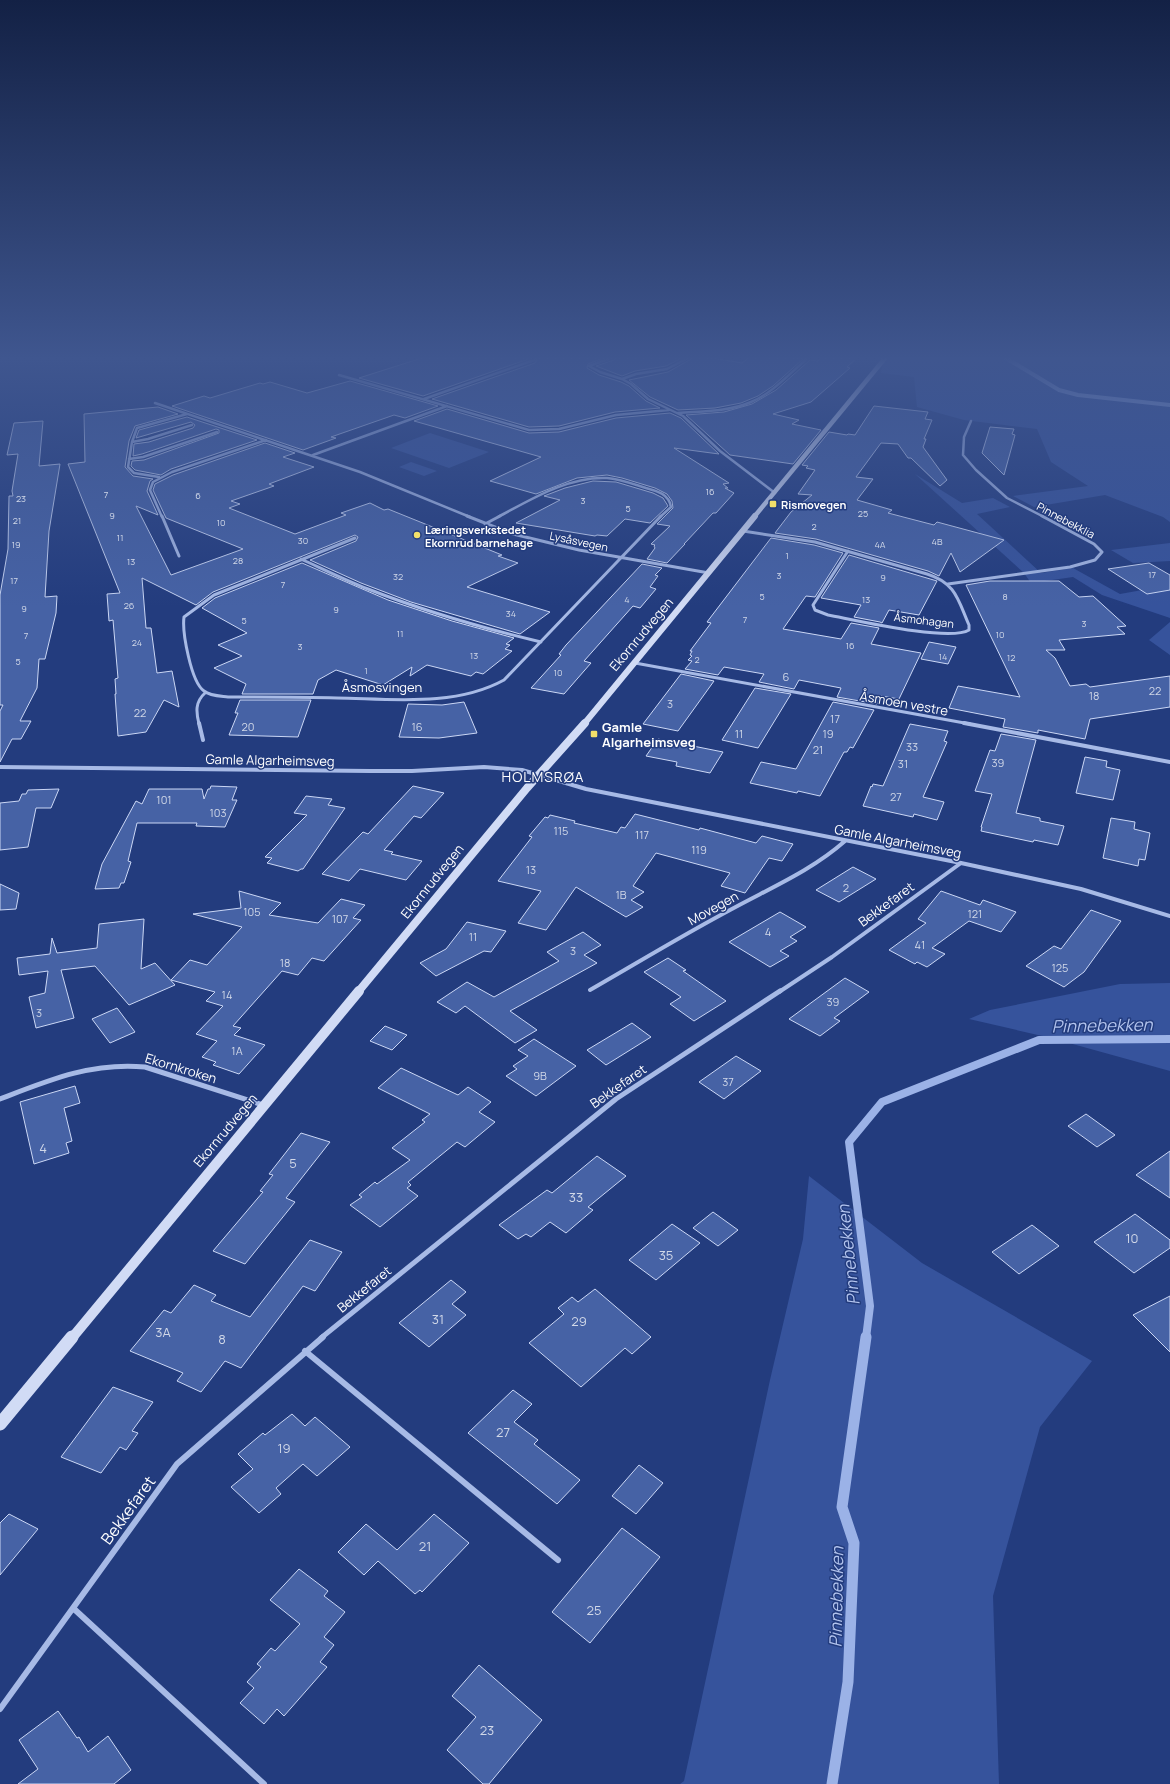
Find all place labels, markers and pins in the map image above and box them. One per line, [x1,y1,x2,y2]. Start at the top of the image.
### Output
place label: Rismovegen [781,497,846,512]
marker: Rismovegen [768,499,778,509]
place label: Læringsverkstedet Ekornrud barnehage [425,522,533,550]
marker: Læringsverkstedet Ekornrud barnehage [412,530,422,540]
place label: Gamle Algarheimsveg [602,718,696,751]
marker: Gamle Algarheimsveg [589,729,599,739]

